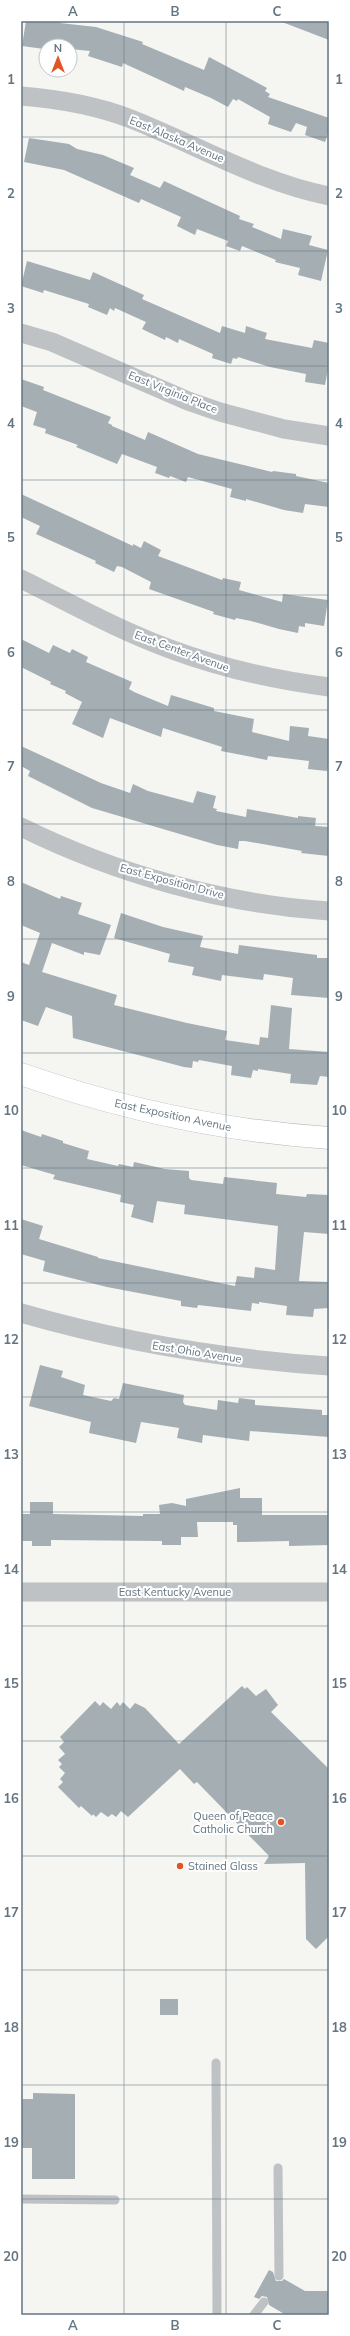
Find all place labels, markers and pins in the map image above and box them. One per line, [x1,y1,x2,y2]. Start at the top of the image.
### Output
place label: Queen of Peace Catholic Church [193,1809,273,1836]
marker: Queen of Peace Catholic Church [276,1817,286,1827]
place label: Stained Glass [188,1859,258,1873]
marker: Stained Glass [175,1861,185,1871]

